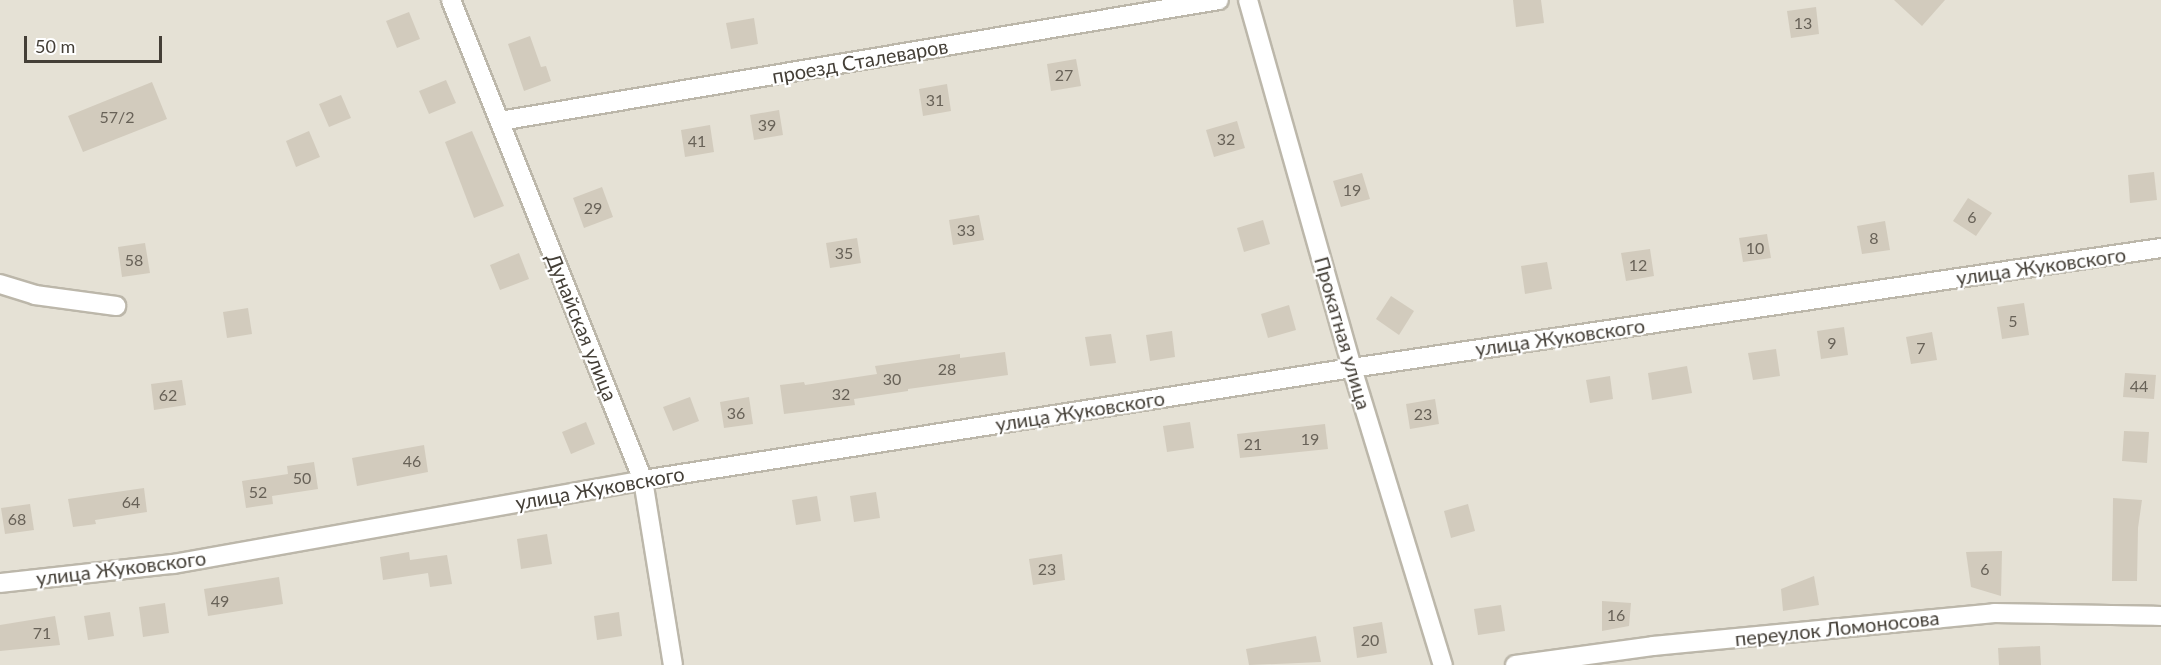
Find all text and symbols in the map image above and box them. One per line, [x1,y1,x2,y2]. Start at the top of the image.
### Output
house number: 13 [1794,13,1812,33]
scale bar [27,24,165,62]
street label: проезд Сталеваров [770,34,950,88]
text: 50 m [35,35,75,57]
house number: 27 [1055,65,1073,85]
house number: 31 [926,90,944,110]
house number: 57/2 [99,107,135,127]
house number: 39 [758,115,776,135]
house number: 32 [1217,129,1235,149]
house number: 41 [688,131,706,151]
house number: 19 [1343,180,1361,200]
house number: 29 [584,198,602,218]
house number: 6 [1967,207,1977,227]
house number: 33 [957,220,975,240]
house number: 8 [1869,228,1879,248]
house number: 10 [1746,238,1764,258]
street label: улица Жуковского [1955,242,2127,290]
house number: 35 [835,243,853,263]
house number: 58 [125,250,143,270]
street label: Дунайская улица [541,250,623,404]
street label: Прокатная улица [1310,254,1376,412]
house number: 12 [1629,255,1647,275]
house number: 5 [2008,311,2018,331]
street label: улица Жуковского [1474,313,1646,361]
house number: 9 [1827,333,1837,353]
house number: 7 [1916,338,1926,358]
house number: 28 [938,359,956,379]
house number: 30 [883,369,901,389]
house number: 44 [2130,376,2148,396]
house number: 32 [832,384,850,404]
house number: 62 [159,385,177,405]
street label: улица Жуковского [994,386,1166,436]
house number: 36 [727,403,745,423]
house number: 23 [1414,404,1432,424]
house number: 19 [1301,429,1319,449]
house number: 21 [1244,434,1262,454]
house number: 46 [403,451,421,471]
street label: улица Жуковского [514,461,686,515]
house number: 50 [293,468,311,488]
house number: 52 [249,482,267,502]
house number: 64 [122,492,140,512]
house number: 68 [8,509,26,529]
street label: улица Жуковского [35,546,207,590]
house number: 23 [1038,559,1056,579]
house number: 6 [1980,559,1990,579]
house number: 49 [211,591,229,611]
house number: 16 [1607,605,1625,625]
street label: переулок Ломоносова [1734,605,1940,651]
house number: 71 [33,623,51,643]
house number: 20 [1361,630,1379,650]

